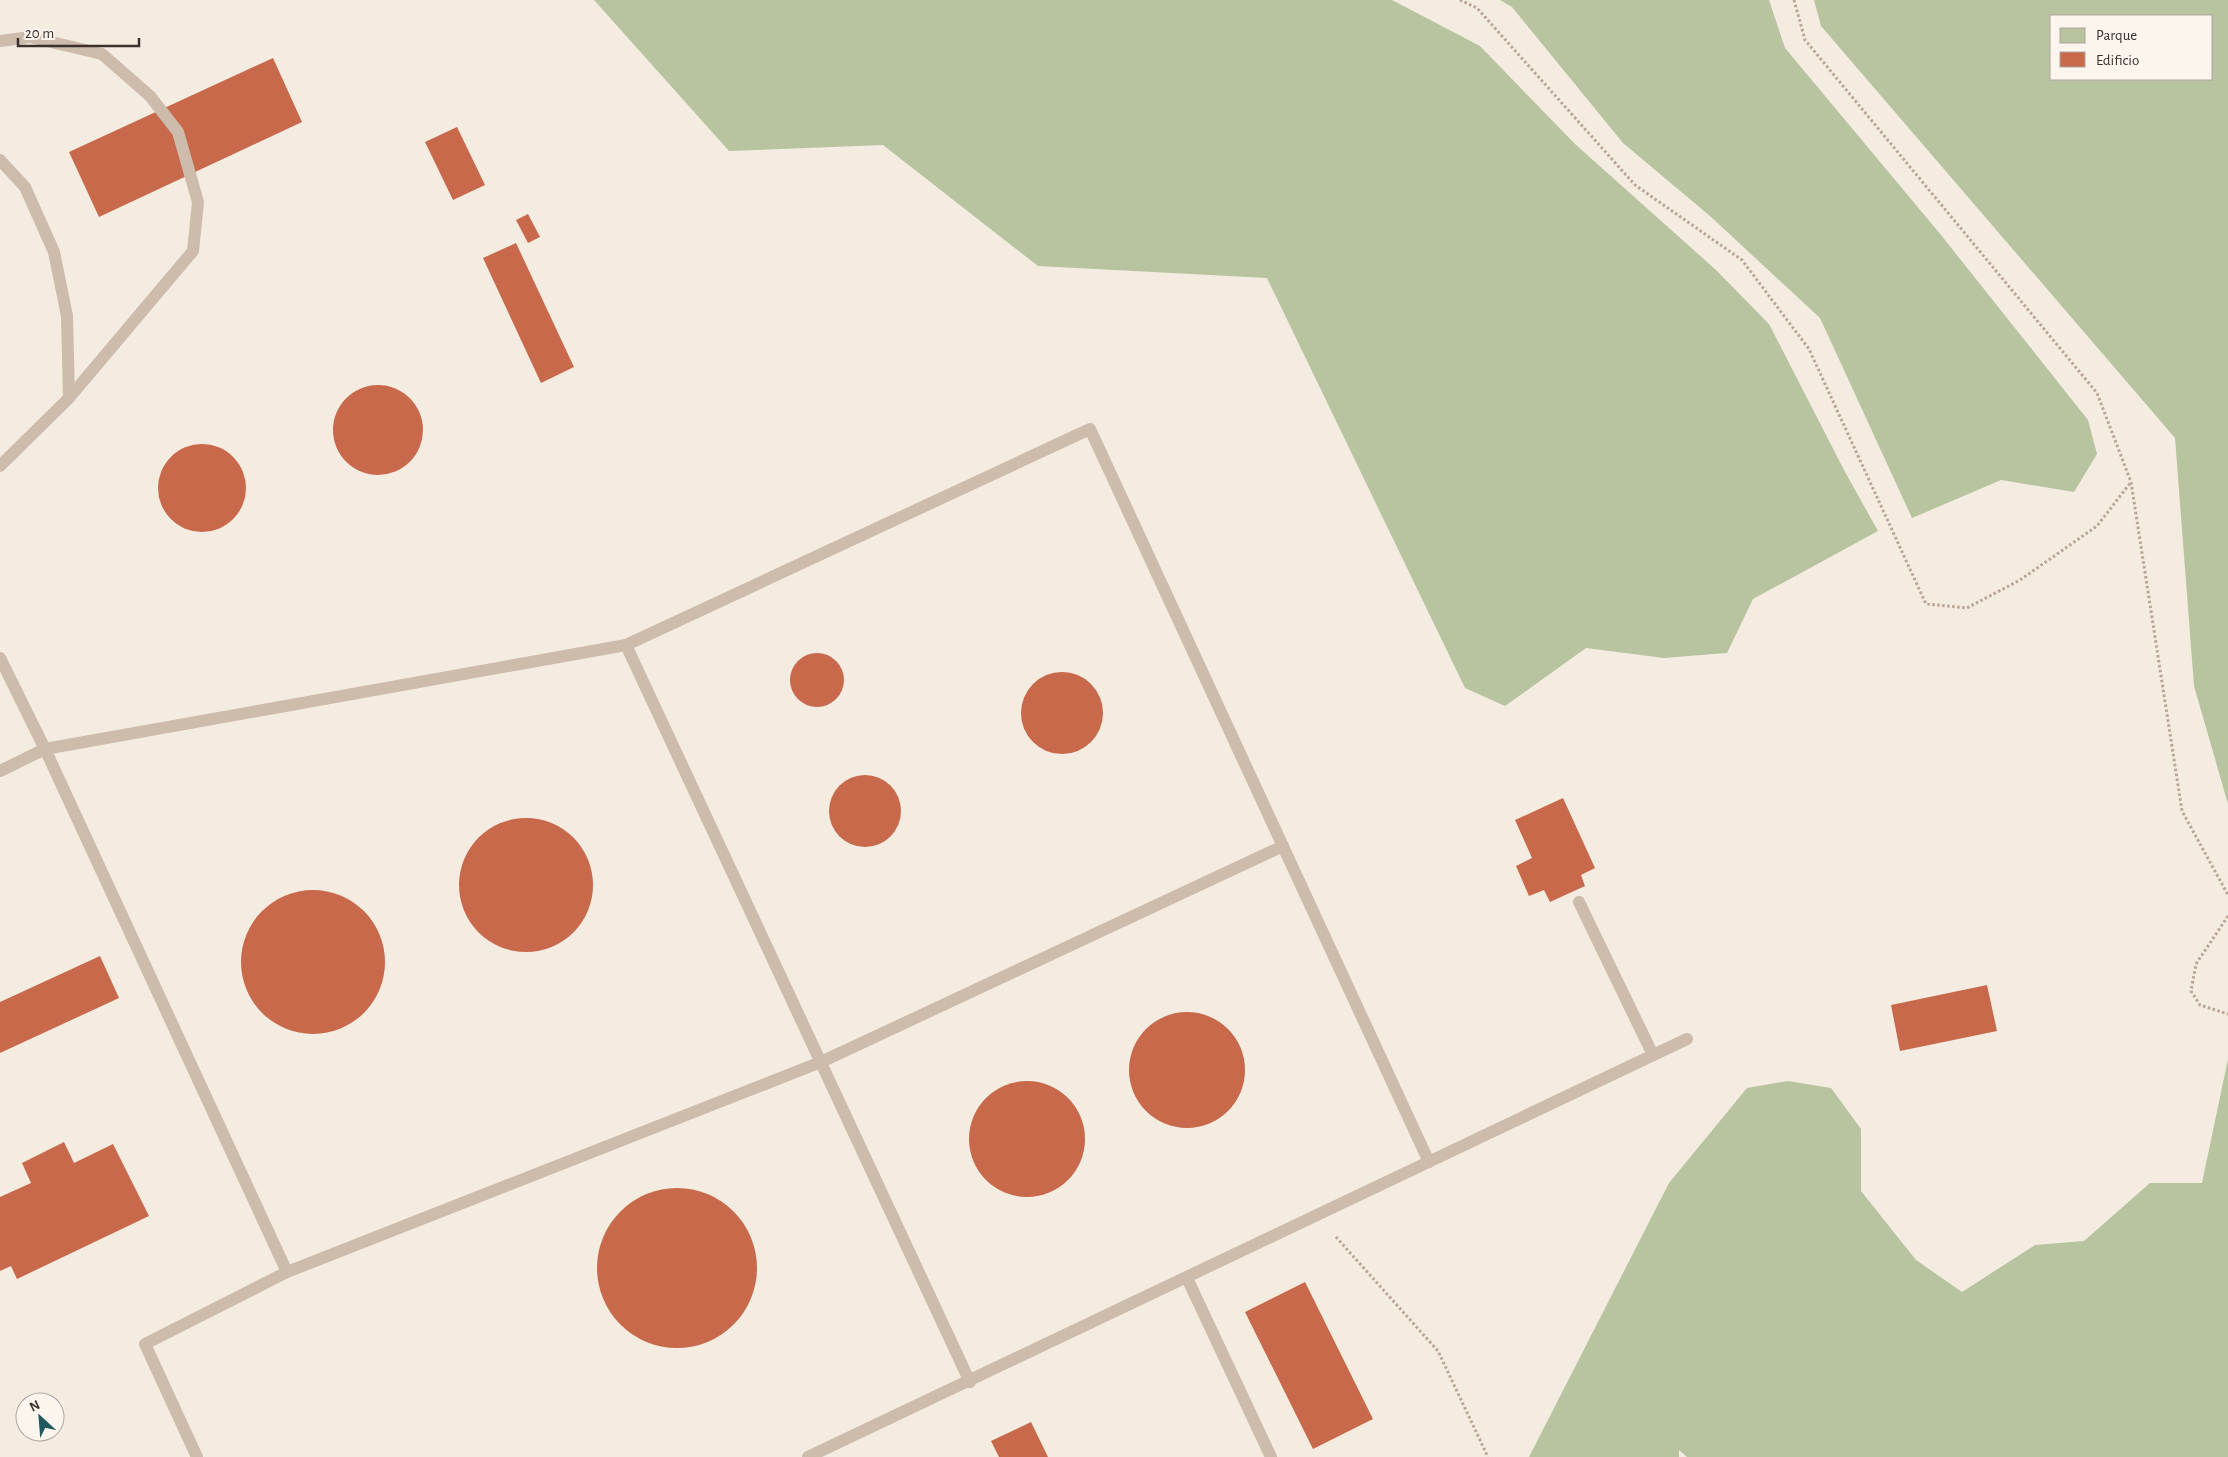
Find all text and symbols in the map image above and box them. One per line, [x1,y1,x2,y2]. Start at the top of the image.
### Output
scale bar [18,15,139,47]
legend [2050,15,2213,80]
text: 20 m [25,26,54,41]
text: Parque [2096,28,2137,43]
text: Edificio [2096,53,2139,68]
north arrow [15,1392,65,1442]
text: N [27,1398,42,1415]

